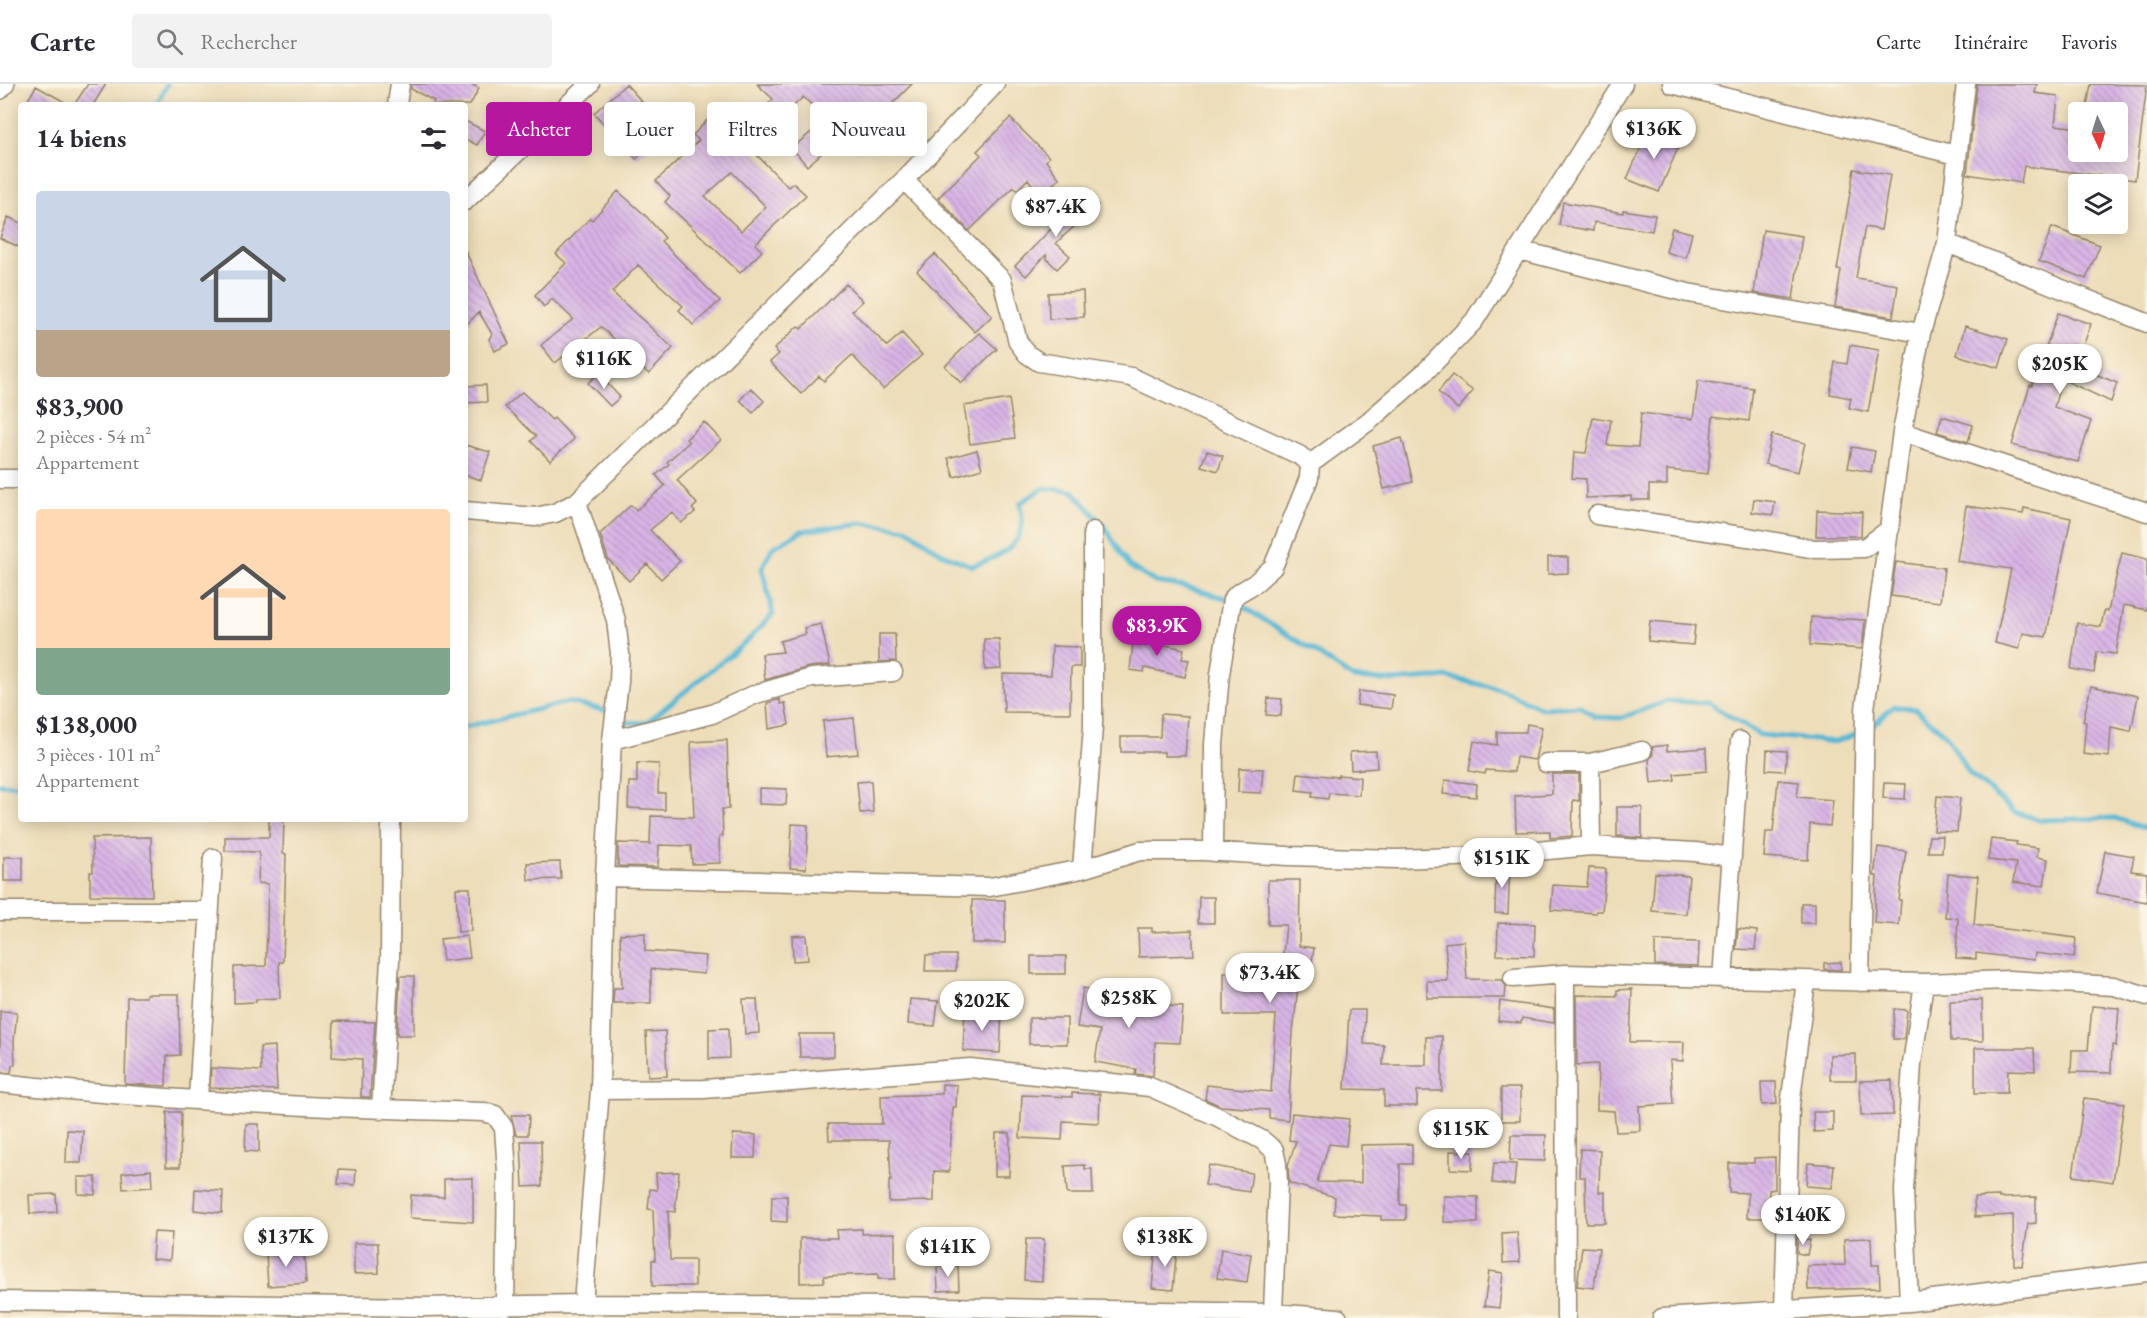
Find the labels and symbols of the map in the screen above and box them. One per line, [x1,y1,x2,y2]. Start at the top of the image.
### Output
north arrow [2068,102,2128,162]
pin: $136K [1612,109,1696,160]
pin: $87.4K [1007,187,1105,238]
pin: $116K [562,339,646,390]
pin: $205K [2018,344,2102,395]
pin: $83.9K [1108,606,1206,657]
pin: $151K [1460,838,1544,889]
pin: $73.4K [1221,953,1319,1004]
pin: $258K [1087,978,1171,1029]
pin: $202K [940,981,1024,1032]
pin: $115K [1419,1109,1503,1160]
pin: $140K [1761,1195,1845,1246]
pin: $137K [244,1217,328,1268]
pin: $138K [1123,1217,1207,1268]
pin: $141K [906,1227,990,1278]

